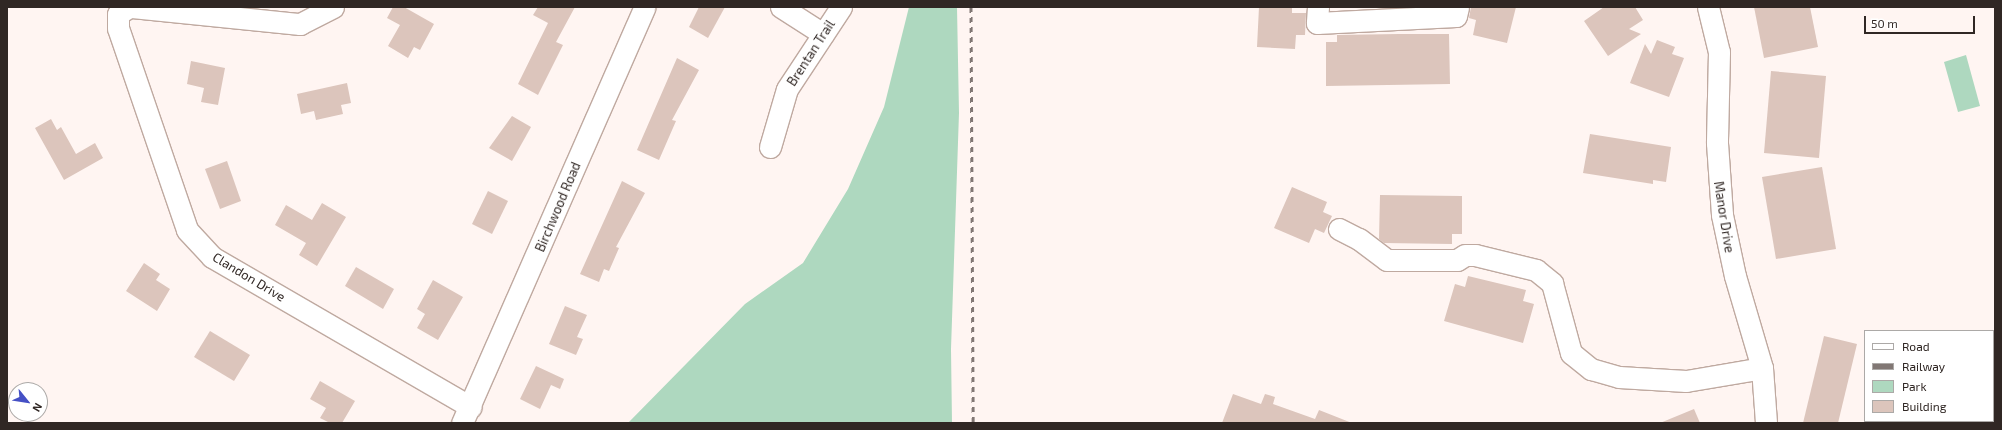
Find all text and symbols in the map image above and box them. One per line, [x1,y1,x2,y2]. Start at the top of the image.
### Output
scale bar [1866,8,1977,34]
text: 50 m [1871,16,1898,30]
street label: Brentan Trail [784,17,838,89]
street label: Birchwood Road [532,160,584,254]
street label: Manor Drive [1711,180,1737,254]
street label: Clandon Drive [210,249,288,305]
legend [1864,330,1994,422]
text: Road [1902,339,1930,353]
text: Railway [1902,359,1945,373]
text: Park [1902,379,1927,393]
north arrow [8,382,48,422]
text: Building [1902,399,1946,413]
text: N [30,401,46,414]

